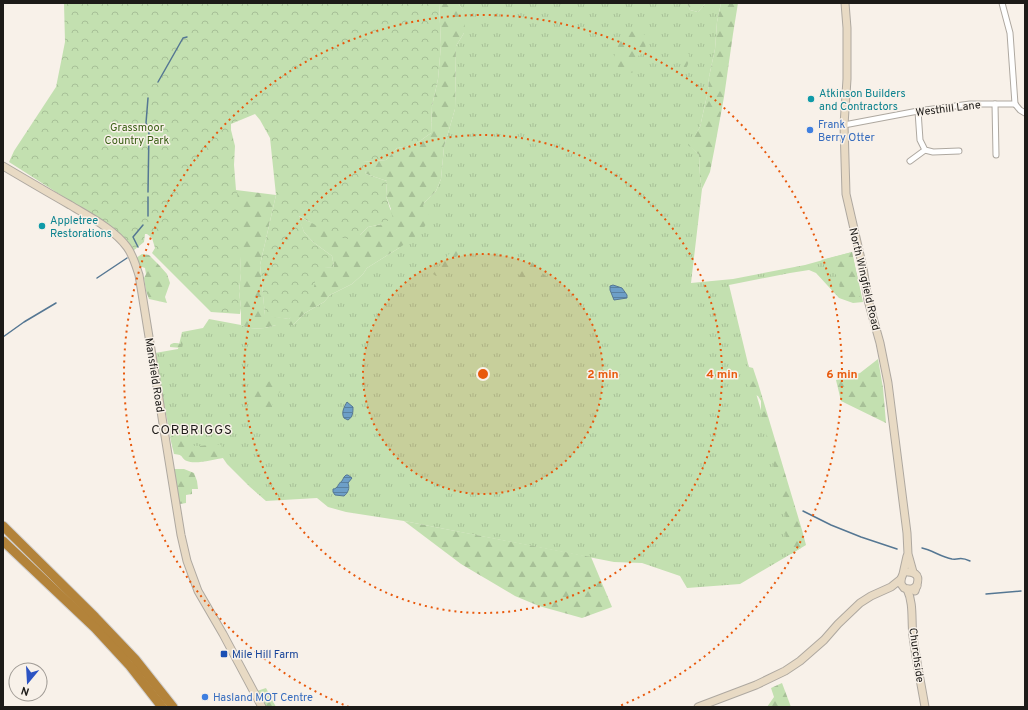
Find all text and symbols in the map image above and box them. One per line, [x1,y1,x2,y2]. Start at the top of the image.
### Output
place label: Atkinson Builders and Contractors [819,87,906,114]
marker: Atkinson Builders and Contractors [806,94,816,104]
street label: Westhill Lane [915,98,982,120]
place label: Frank Berry Otter [818,118,875,145]
park label: Grassmoor Country Park [105,121,170,148]
marker: Frank Berry Otter [805,125,815,135]
place label: Appletree Restorations [50,214,112,241]
marker: Appletree Restorations [37,221,47,231]
street label: North Wingfield Road [845,227,883,332]
street label: Mansfield Road [141,337,167,413]
centre of rings [476,367,490,381]
text: 2 min [587,367,619,383]
text: 4 min [706,367,738,383]
text: 6 min [826,367,858,383]
district label: CORBRIGGS [151,423,233,439]
street label: Churchside [905,627,927,684]
place label: Mile Hill Farm [232,648,299,662]
marker: Mile Hill Farm [219,649,229,659]
north arrow [8,662,48,702]
text: N [19,683,31,698]
place label: Hasland MOT Centre [213,691,313,705]
marker: Hasland MOT Centre [200,692,210,702]

